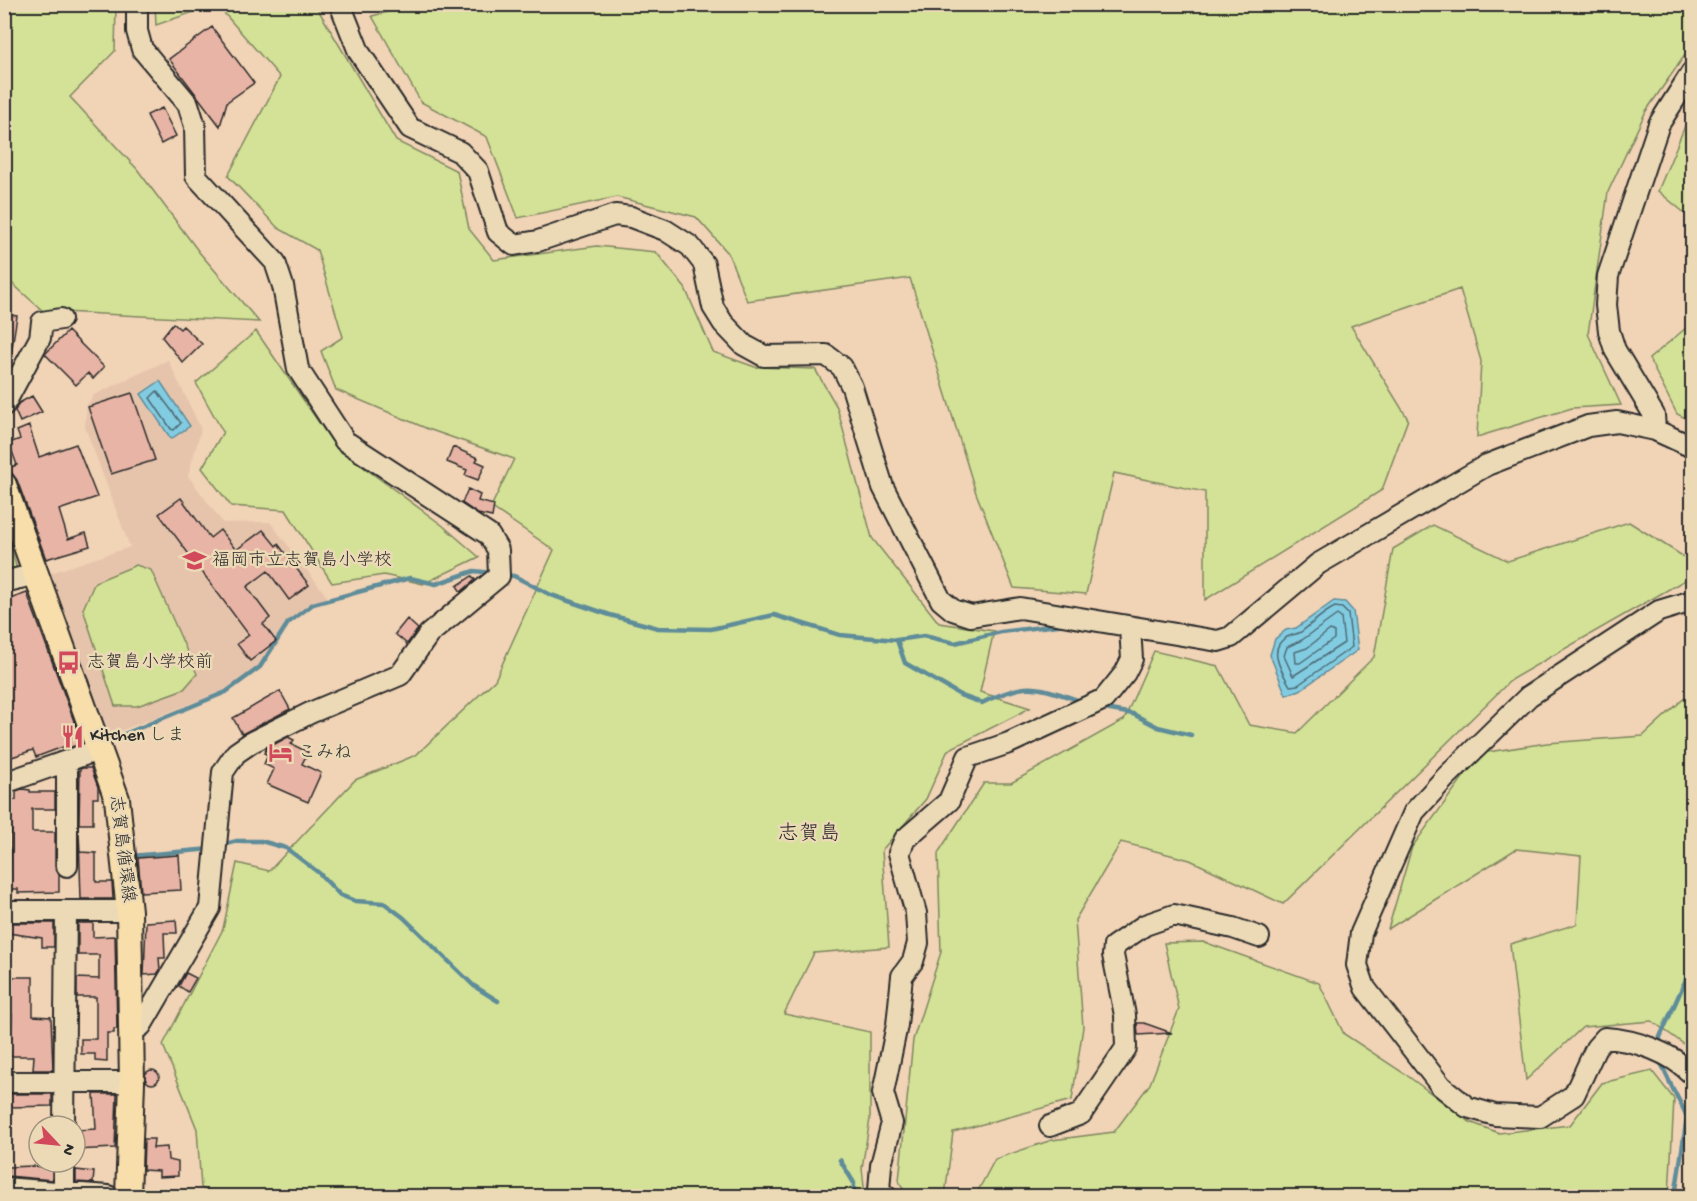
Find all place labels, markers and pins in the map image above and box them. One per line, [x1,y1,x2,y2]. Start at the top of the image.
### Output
school or university icon: 福岡市立志賀島小学校 [181,548,207,574]
place label: 福岡市立志賀島小学校 [212,550,392,572]
bus stop icon: 志賀島小学校前 [56,650,82,676]
place label: 志賀島小学校前 [87,652,213,674]
restaurant icon: Kitchen しま [59,723,85,749]
place label: Kitchen しま [90,726,185,747]
hotel icon: こみね [267,740,293,766]
place label: こみね [298,743,352,764]

